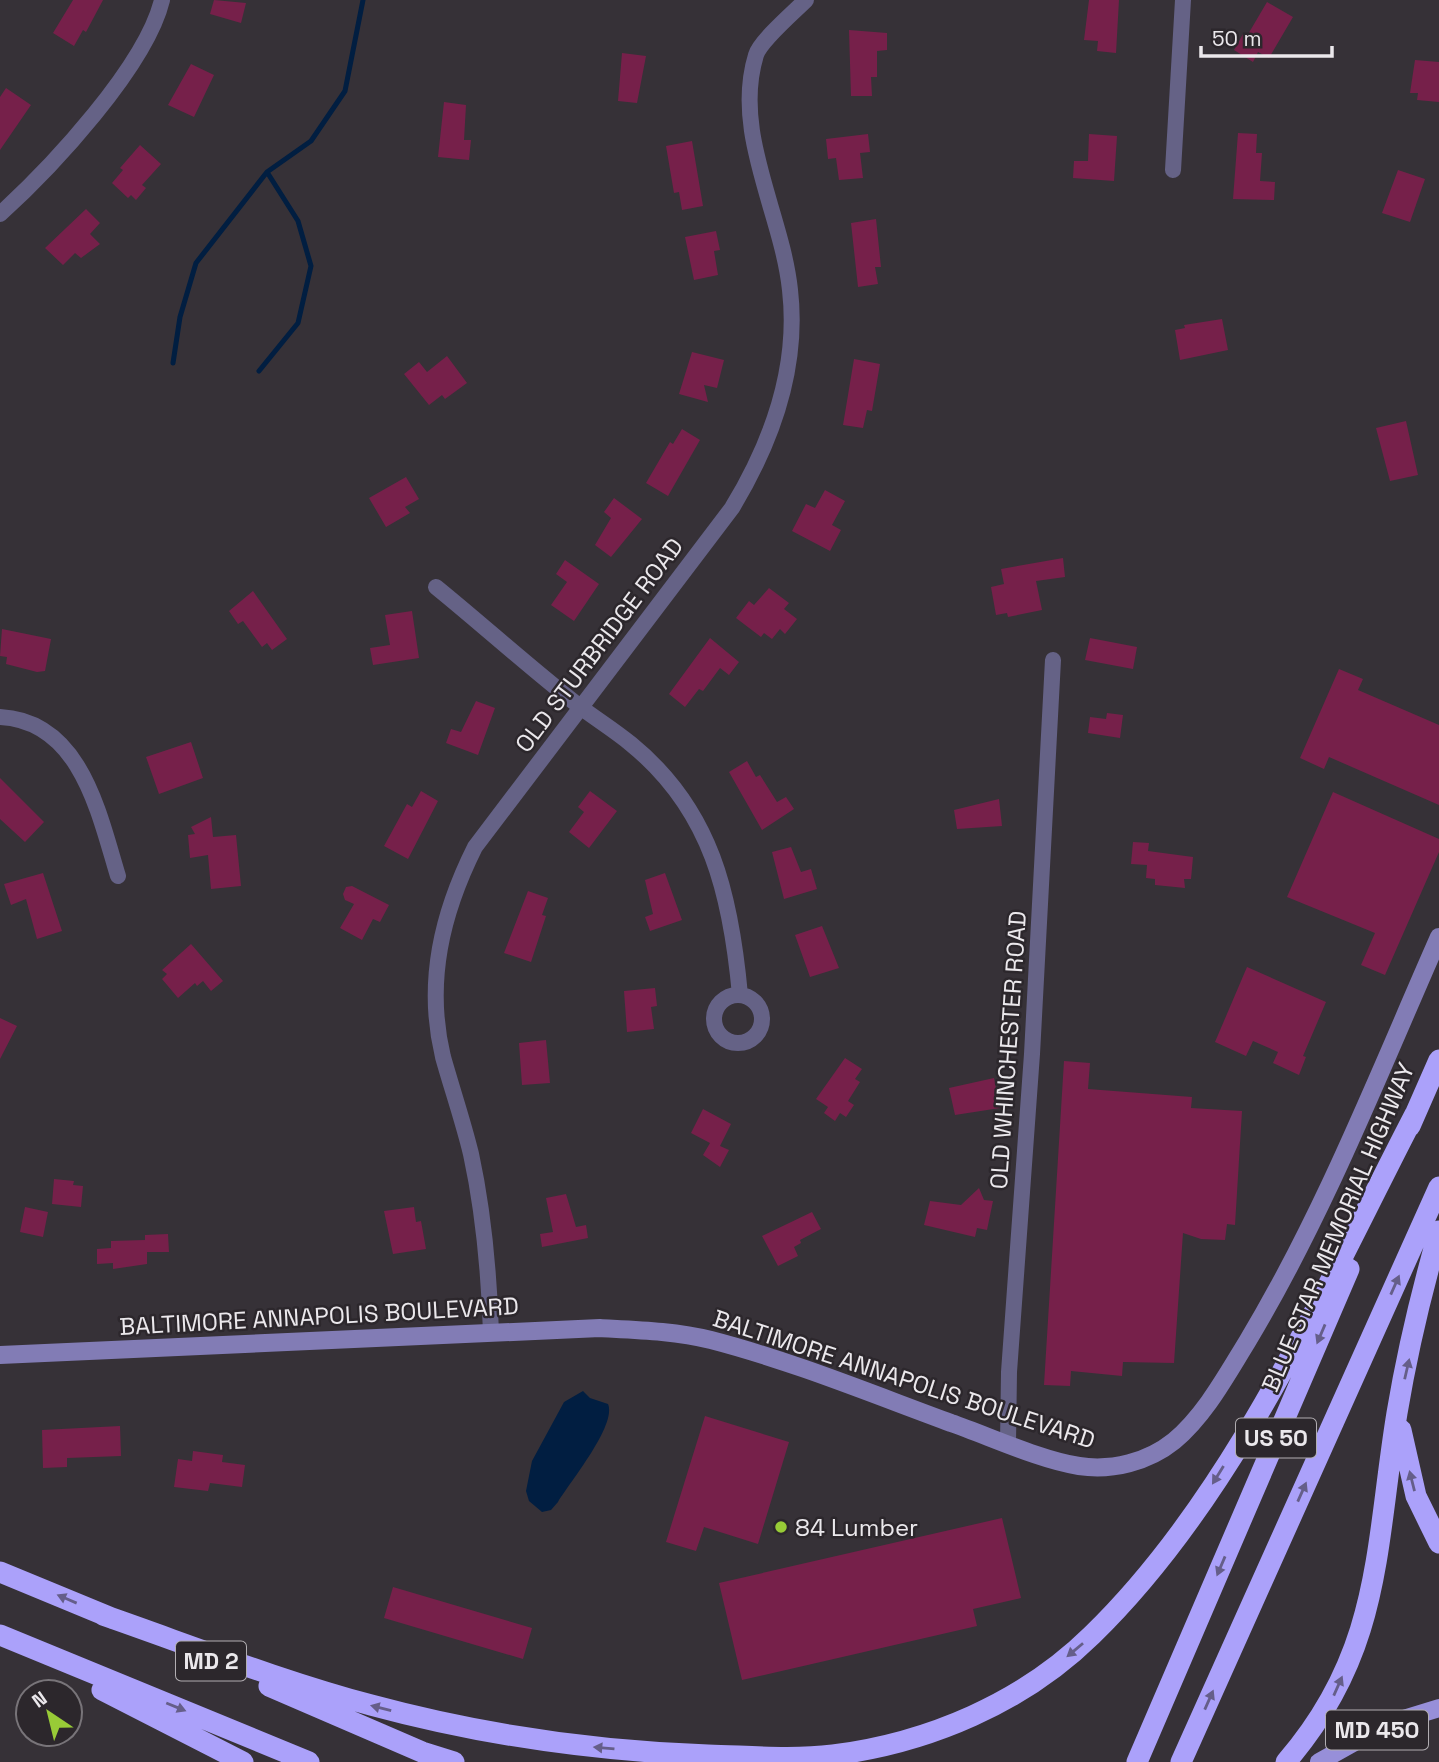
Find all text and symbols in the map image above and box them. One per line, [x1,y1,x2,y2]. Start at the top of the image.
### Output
scale bar [1201,14,1332,58]
text: 50 m [1212,25,1262,52]
street label: OLD STURBRIDGE ROAD [508,532,690,758]
street label: OLD WHINCHESTER ROAD [983,910,1033,1190]
street label: BLUE STAR MEMORIAL HIGHWAY [1255,1058,1422,1396]
one-way arrow [1390,1274,1401,1295]
street label: BALTIMORE ANNAPOLIS BOULEVARD [119,1290,519,1342]
street label: BALTIMORE ANNAPOLIS BOULEVARD [709,1302,1099,1456]
one-way arrow [1315,1324,1326,1345]
one-way arrow [1401,1358,1412,1380]
road number: US 50 [1236,1418,1316,1457]
one-way arrow [1212,1465,1225,1484]
one-way arrow [1406,1470,1417,1492]
one-way arrow [1296,1482,1308,1502]
place label: 84 Lumber [795,1512,918,1543]
marker: 84 Lumber [773,1519,789,1535]
one-way arrow [1216,1556,1227,1577]
one-way arrow [56,1594,77,1605]
road number: MD 2 [176,1642,246,1680]
one-way arrow [1066,1642,1083,1657]
one-way arrow [1332,1676,1344,1696]
north arrow [14,1678,84,1748]
text: N [27,1686,52,1713]
one-way arrow [1203,1690,1215,1710]
one-way arrow [166,1702,187,1713]
one-way arrow [369,1702,391,1713]
road number: MD 450 [1326,1710,1428,1750]
one-way arrow [593,1742,615,1753]

